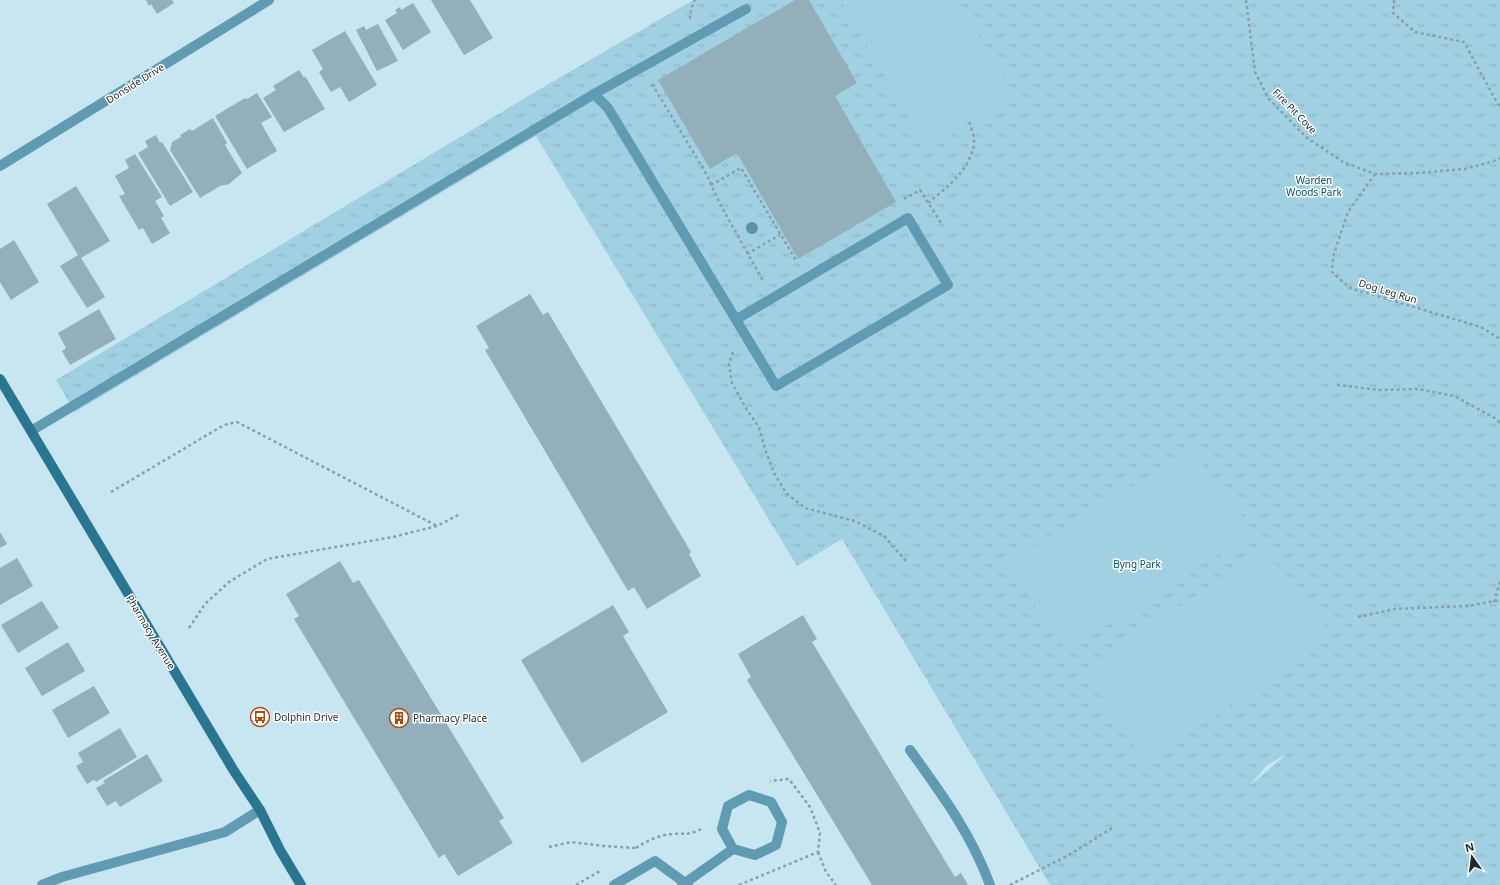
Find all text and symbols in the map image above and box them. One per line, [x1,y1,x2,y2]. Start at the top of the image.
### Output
street label: Donside Drive [103,59,167,106]
street label: Fire Pit Cove [1270,85,1320,137]
park label: Warden Woods Park [1286,173,1343,199]
street label: Dog Leg Run [1357,275,1419,307]
park label: Byng Park [1113,557,1161,571]
street label: Pharmacy Avenue [123,592,179,672]
bus stop icon: Dolphin Drive [249,706,271,728]
building icon: Pharmacy Place [388,707,410,729]
place label: Dolphin Drive [274,710,339,724]
place label: Pharmacy Place [413,711,487,725]
north arrow [1452,837,1492,877]
text: N [1463,838,1476,855]

